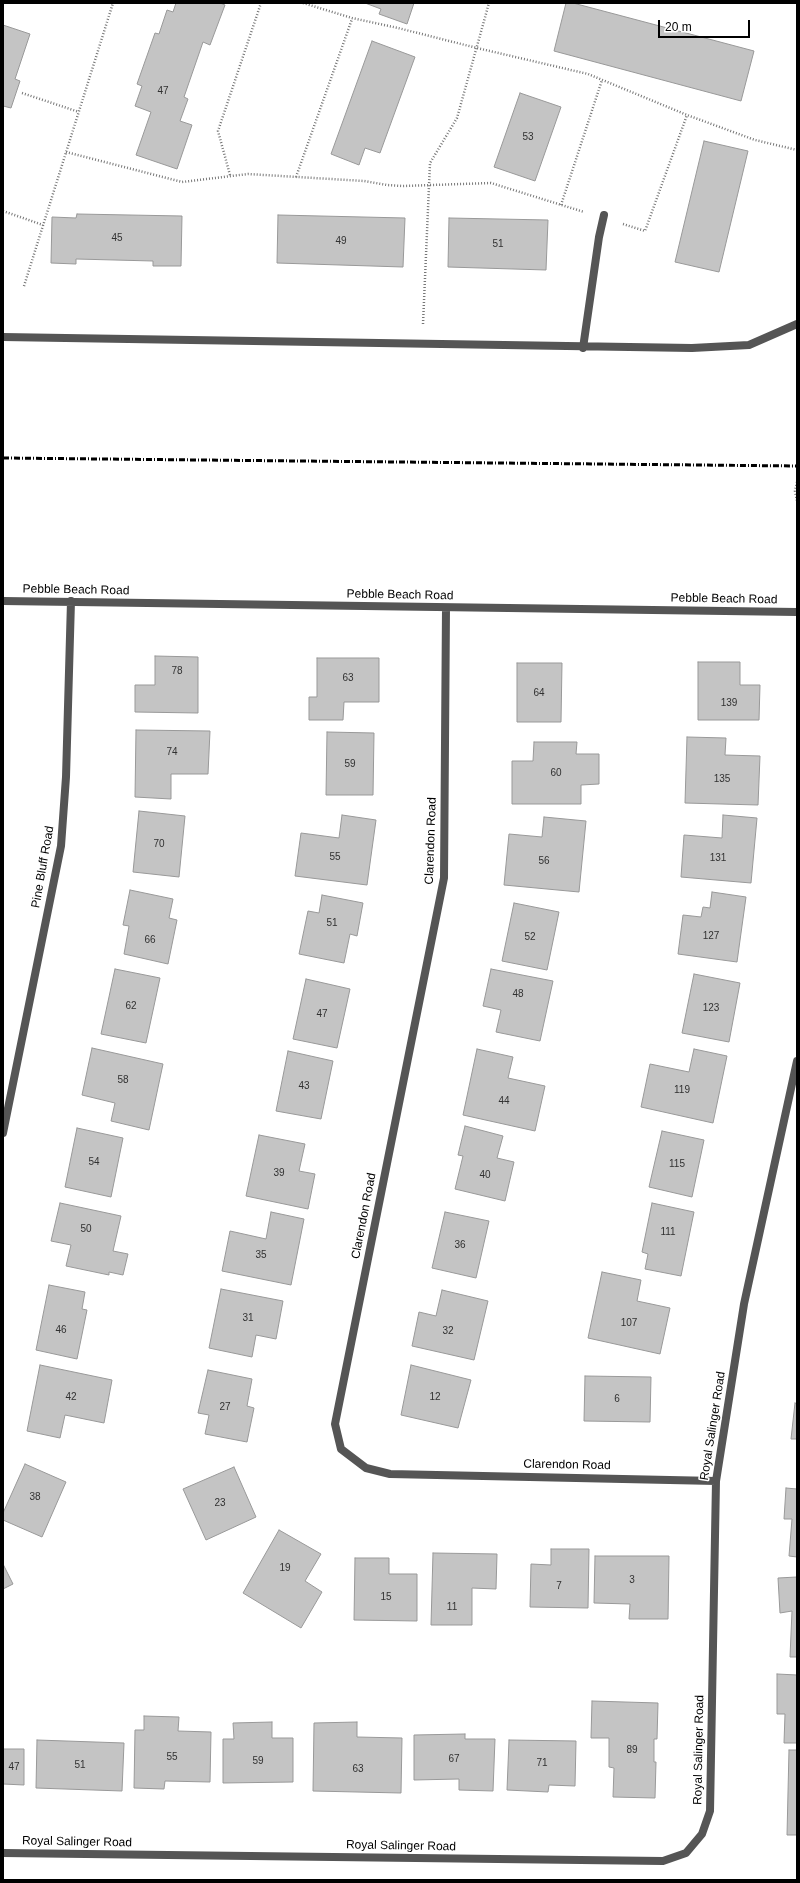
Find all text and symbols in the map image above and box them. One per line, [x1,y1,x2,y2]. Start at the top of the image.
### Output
scale bar [660,12,752,38]
text: 20 m [665,20,692,34]
house number: 47 [157,85,169,97]
house number: 53 [522,131,534,143]
house number: 45 [111,232,123,244]
house number: 49 [335,235,347,247]
house number: 51 [492,238,504,250]
street label: Pebble Beach Road [23,582,129,598]
street label: Pebble Beach Road [347,587,453,603]
street label: Pebble Beach Road [671,591,777,607]
house number: 78 [171,665,183,677]
house number: 63 [342,672,354,684]
house number: 64 [533,687,545,699]
house number: 139 [721,697,737,709]
house number: 74 [166,746,178,758]
house number: 59 [344,758,356,770]
house number: 60 [550,767,562,779]
house number: 135 [714,773,730,785]
street label: Clarendon Road [422,797,440,885]
street label: Pine Bluff Road [29,825,57,909]
house number: 70 [153,838,165,850]
house number: 55 [329,851,341,863]
house number: 131 [710,852,726,864]
house number: 56 [538,855,550,867]
house number: 51 [326,917,338,929]
house number: 127 [703,930,719,942]
house number: 52 [524,931,536,943]
house number: 66 [144,934,156,946]
house number: 48 [512,988,524,1000]
house number: 62 [125,1000,137,1012]
house number: 123 [703,1002,719,1014]
house number: 47 [316,1008,328,1020]
house number: 58 [117,1074,129,1086]
house number: 43 [298,1080,310,1092]
house number: 119 [674,1084,690,1096]
house number: 44 [498,1095,510,1107]
house number: 54 [88,1156,100,1168]
house number: 115 [669,1158,685,1170]
house number: 39 [273,1167,285,1179]
house number: 40 [479,1169,491,1181]
street label: Clarendon Road [349,1172,379,1260]
house number: 50 [80,1223,92,1235]
house number: 111 [660,1226,676,1238]
house number: 36 [454,1239,466,1251]
house number: 35 [255,1249,267,1261]
house number: 31 [242,1312,254,1324]
house number: 107 [621,1317,637,1329]
house number: 46 [55,1324,67,1336]
house number: 32 [442,1325,454,1337]
street label: Royal Salinger Road [697,1371,729,1481]
house number: 42 [65,1391,77,1403]
house number: 12 [429,1391,441,1403]
house number: 6 [614,1393,620,1405]
house number: 27 [219,1401,231,1413]
street label: Clarendon Road [523,1457,611,1473]
house number: 38 [29,1491,41,1503]
house number: 23 [214,1497,226,1509]
house number: 19 [279,1562,291,1574]
house number: 3 [629,1574,635,1586]
house number: 7 [556,1580,562,1592]
house number: 15 [380,1591,392,1603]
house number: 11 [447,1601,457,1613]
street label: Royal Salinger Road [691,1695,707,1805]
house number: 89 [626,1744,638,1756]
house number: 55 [166,1751,178,1763]
house number: 67 [448,1753,460,1765]
house number: 59 [252,1755,264,1767]
house number: 71 [536,1757,548,1769]
house number: 51 [74,1759,86,1771]
house number: 47 [8,1761,20,1773]
house number: 63 [352,1763,364,1775]
street label: Royal Salinger Road [22,1834,132,1850]
street label: Royal Salinger Road [346,1838,456,1854]

